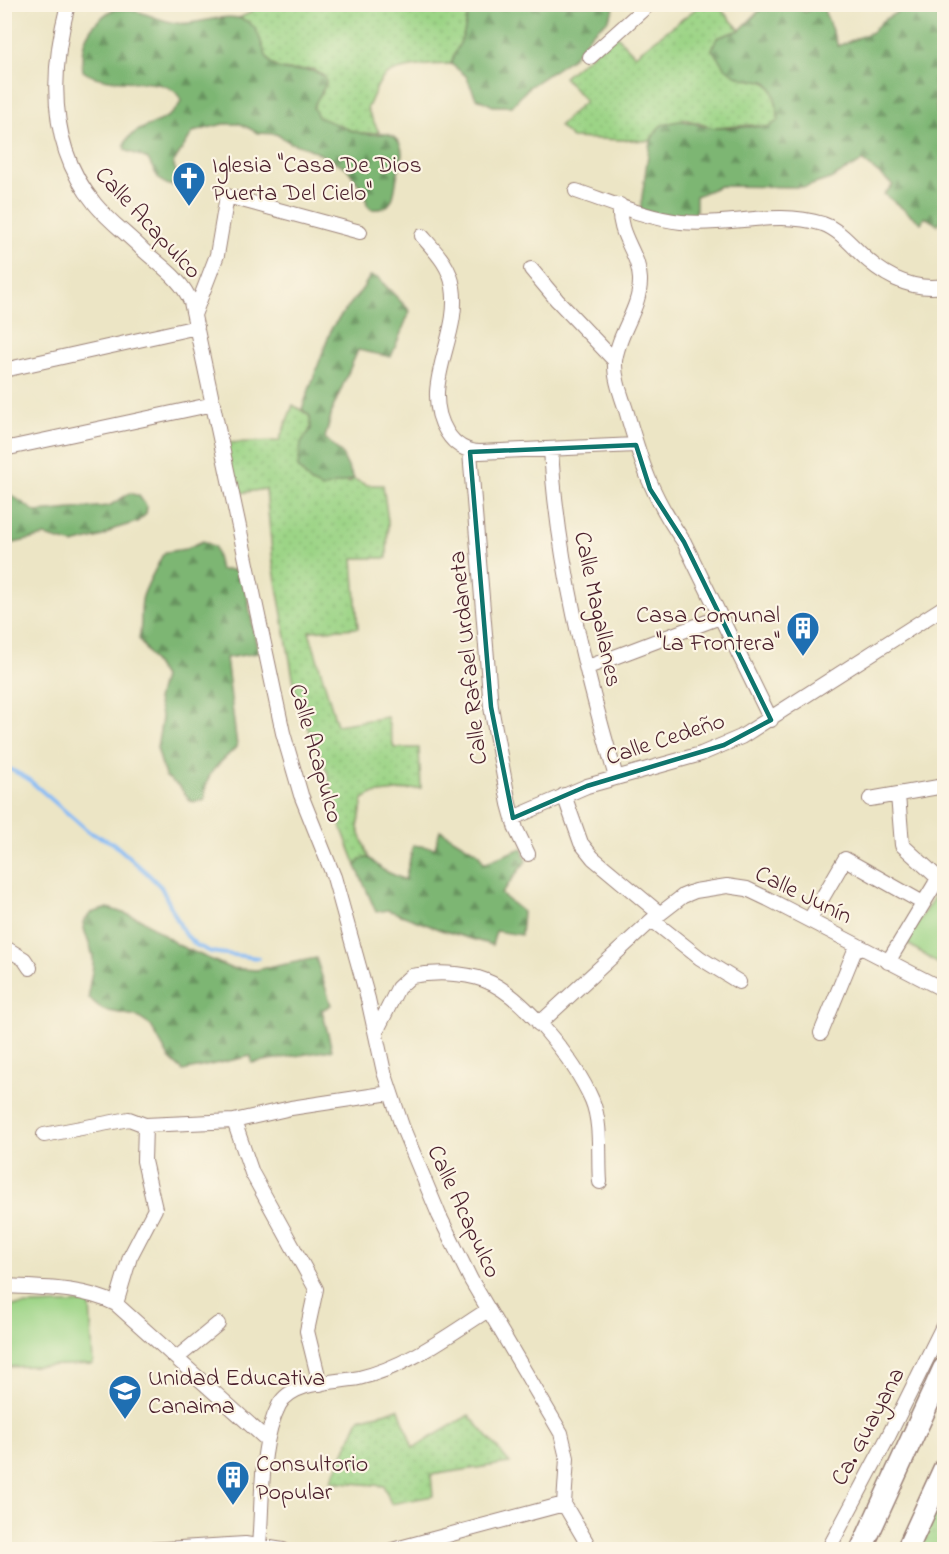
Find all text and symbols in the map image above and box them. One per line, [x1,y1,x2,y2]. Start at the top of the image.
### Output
place label: Iglesia "Casa De Dios Puerta Del Cielo" [212,149,422,212]
street label: Calle Acapulco [86,159,209,288]
church icon: Iglesia "Casa De Dios Puerta Del Cielo" [171,160,207,207]
street label: Calle Magallanes [563,529,630,690]
street label: Calle Rafael Urdaneta [441,549,498,766]
place label: Casa Comunal "La Frontera" [636,599,780,662]
building icon: Casa Comunal "La Frontera" [785,610,821,657]
street label: Calle Acapulco [278,680,351,827]
street label: Calle Cedeño [602,705,730,776]
street label: Calle Junín [748,858,857,935]
street label: Calle Acapulco [417,1140,509,1284]
place label: Unidad Educativa Canaima [148,1362,325,1425]
street label: Ca. Guayana [823,1362,916,1493]
school or university icon: Unidad Educativa Canaima [107,1373,143,1420]
place label: Consultorio Popular [256,1448,368,1511]
building icon: Consultorio Popular [215,1459,251,1506]

